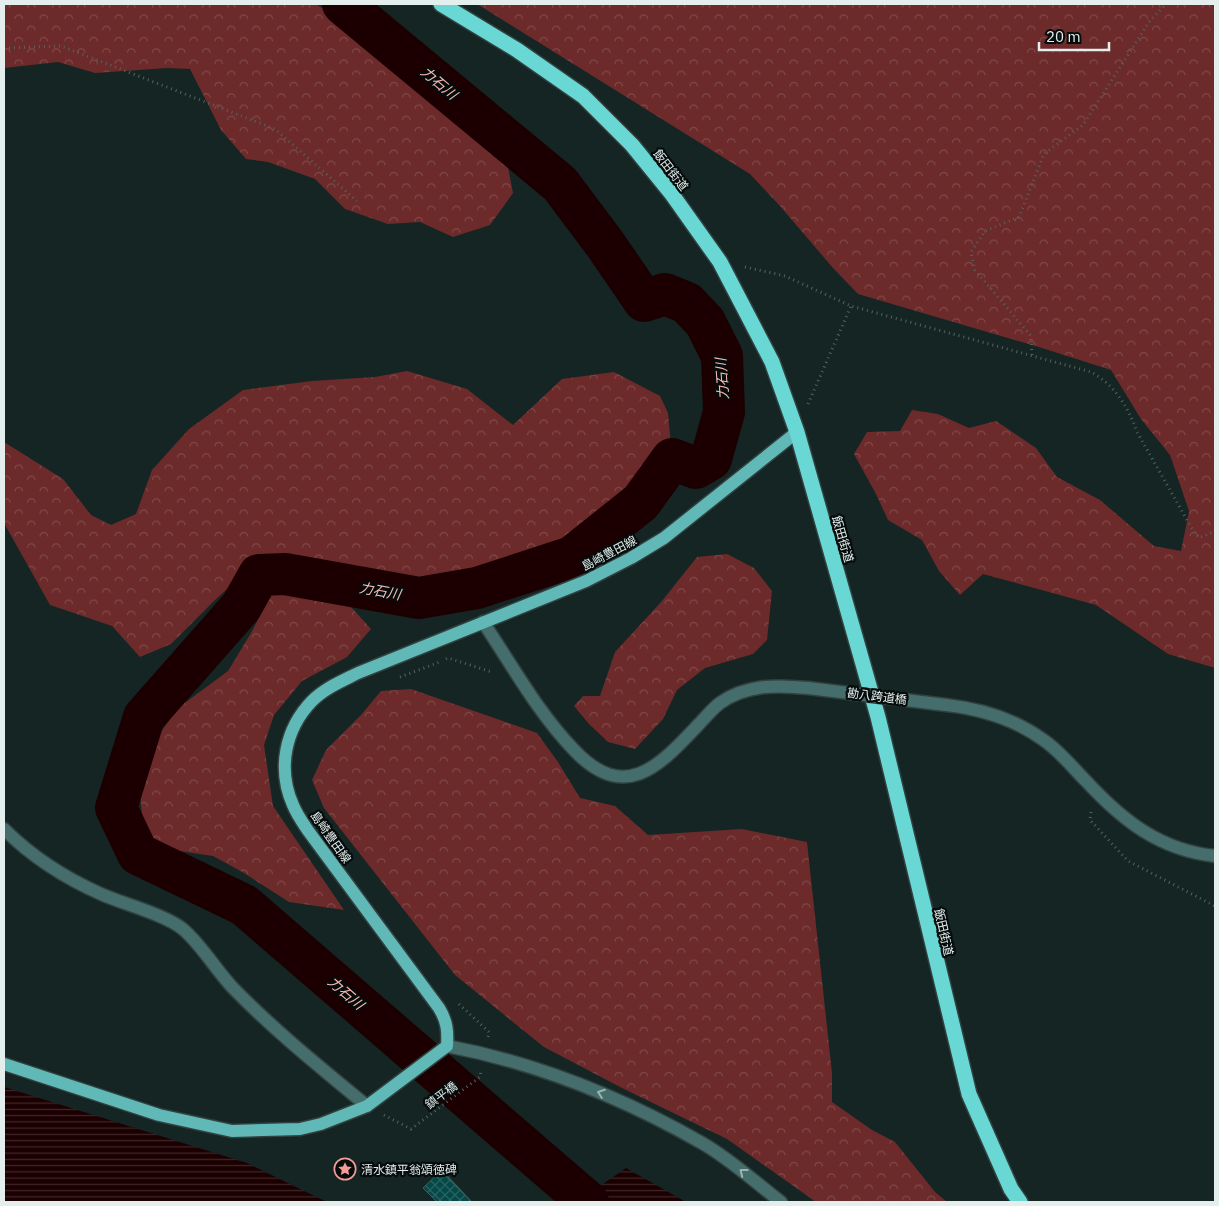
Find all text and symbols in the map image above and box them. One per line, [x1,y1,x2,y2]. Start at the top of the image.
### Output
scale bar [1039,20,1109,52]
text: 20 m [1046,27,1081,46]
water label: 力石川 [417,63,462,105]
street label: 飯田街道 [650,146,692,194]
water label: 力石川 [711,355,732,401]
street label: 飯田街道 [829,514,857,564]
street label: 島崎豊田線 [579,532,639,574]
water label: 力石川 [358,578,404,604]
street label: 勘八跨道橋 [846,685,908,707]
street label: 島崎豊田線 [308,808,354,866]
street label: 飯田街道 [931,907,957,957]
water label: 力石川 [324,972,369,1015]
street label: 鎮平橋 [422,1078,460,1112]
one-way arrow [597,1089,606,1099]
place icon: 清水鎮平翁頌徳碑 [333,1157,357,1181]
place label: 清水鎮平翁頌徳碑 [361,1162,457,1177]
one-way arrow [739,1169,748,1178]

